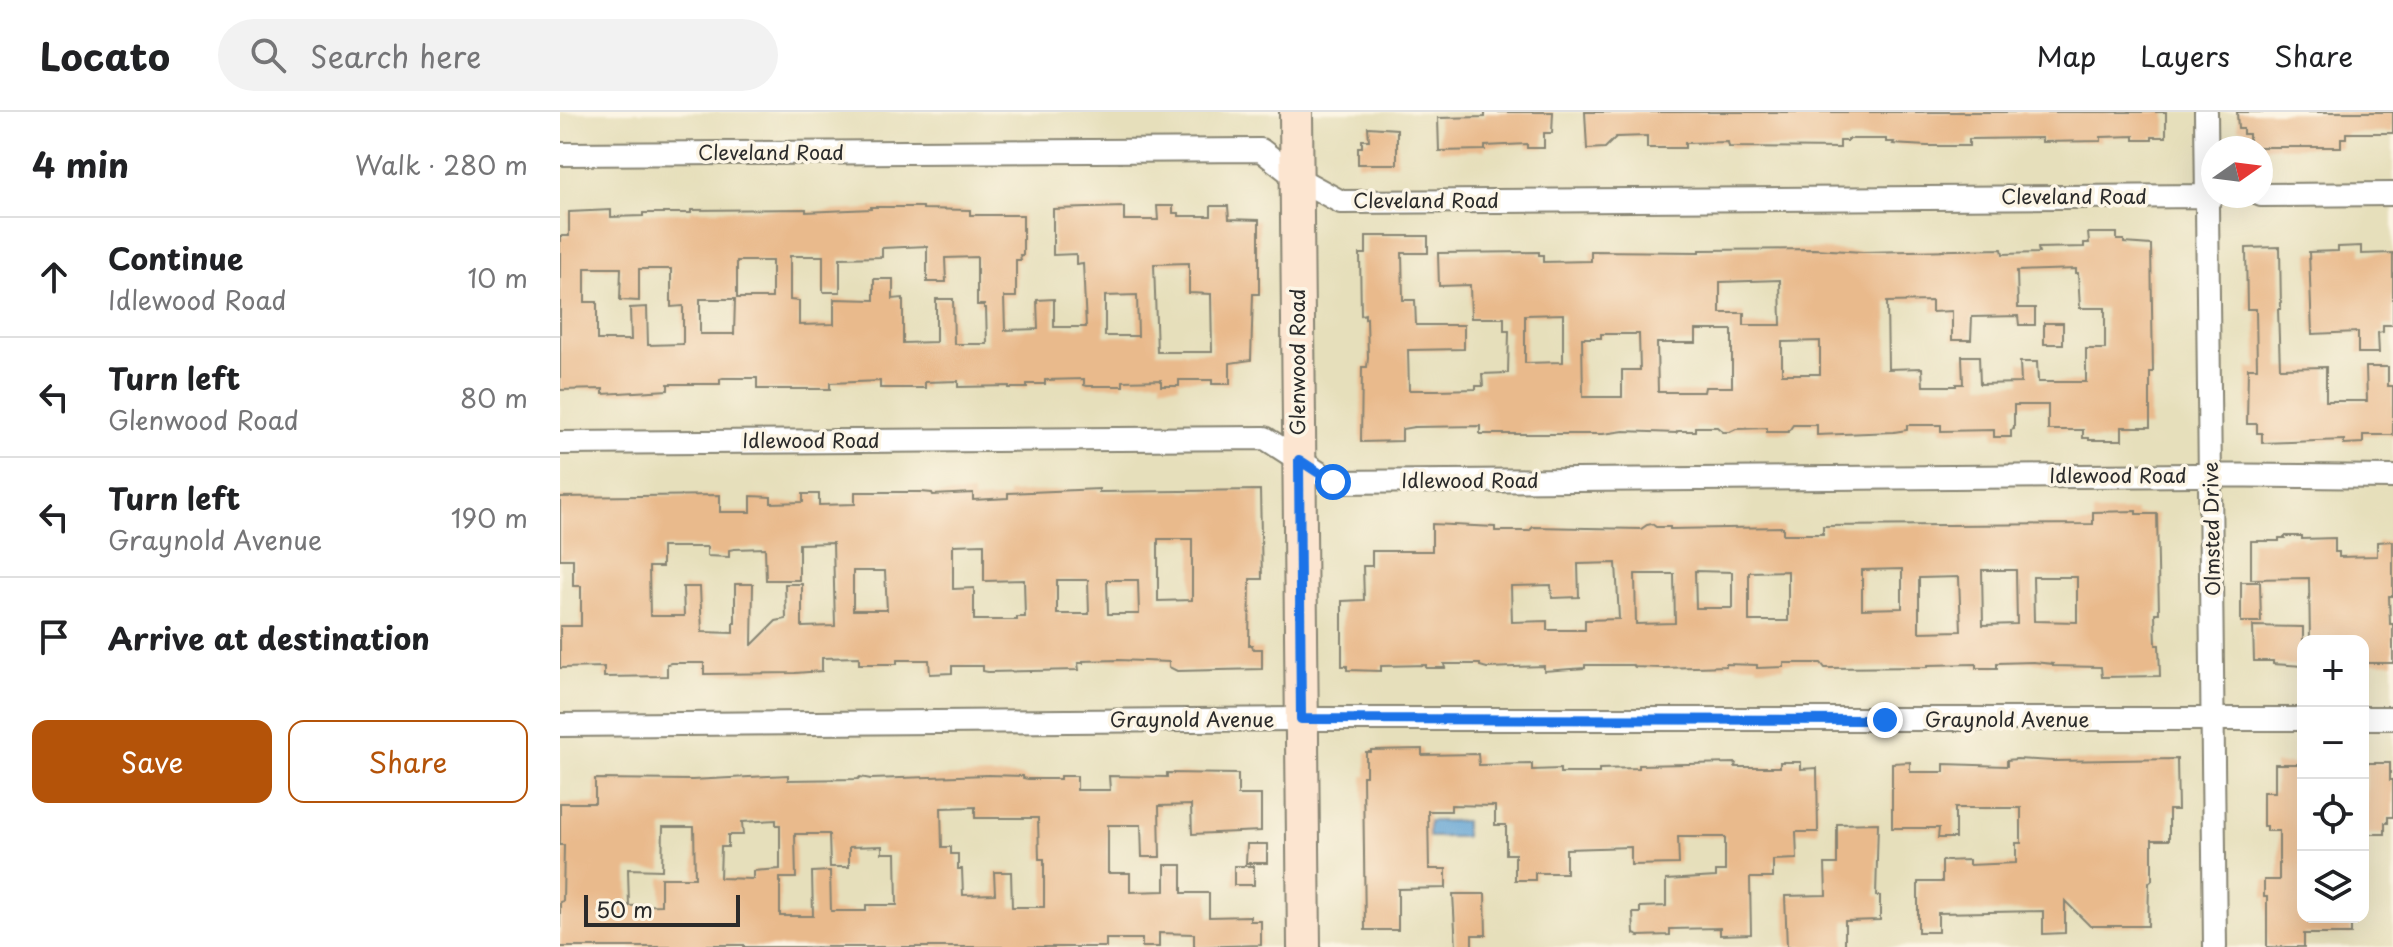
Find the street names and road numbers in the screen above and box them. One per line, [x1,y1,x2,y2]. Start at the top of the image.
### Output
street label: Cleveland Road [698,137,844,167]
street label: Cleveland Road [2001,181,2147,211]
street label: Cleveland Road [1353,185,1499,215]
street label: Glenwood Road [1282,289,1312,435]
street label: Idlewood Road [742,425,880,455]
street label: Idlewood Road [2049,460,2187,490]
street label: Olmsted Drive [2195,462,2227,596]
street label: Idlewood Road [1401,465,1539,495]
street label: Graynold Avenue [1110,704,1274,734]
street label: Graynold Avenue [1925,704,2089,734]

